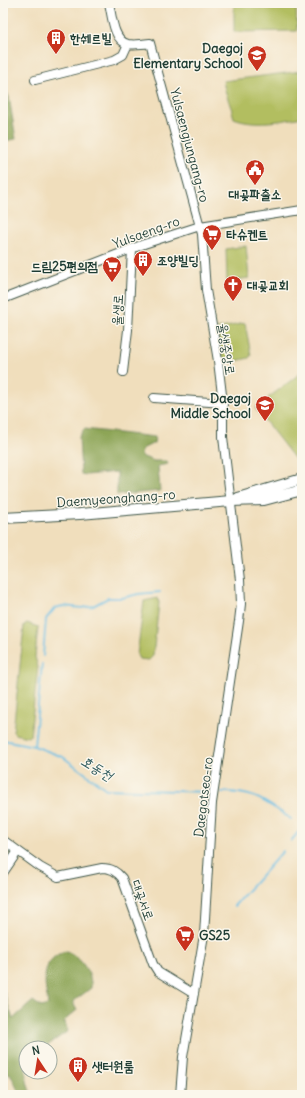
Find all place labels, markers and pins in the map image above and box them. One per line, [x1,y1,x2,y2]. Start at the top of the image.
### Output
building icon: 한쉐르빌 [45,27,67,55]
place label: 한쉐르빌 [69,30,112,47]
place label: Daegoj Elementary School [133,40,243,72]
school or university icon: Daegoj Elementary School [246,44,268,72]
public building icon: 대곶파출소 [244,158,266,186]
place label: 대곶파출소 [228,186,282,203]
supermarket icon: 타슈켄트 [201,223,223,251]
place label: 타슈켄트 [226,226,268,243]
building icon: 조양빌딩 [132,249,154,277]
place label: 조양빌딩 [157,252,199,269]
supermarket icon: 드림25편의점 [101,255,123,283]
place label: 드림25편의점 [31,258,99,275]
church icon: 대곶교회 [222,274,244,302]
place label: 대곶교회 [246,277,289,294]
place label: Daegoj Middle School [170,390,251,422]
school or university icon: Daegoj Middle School [254,394,276,422]
supermarket icon: GS25 [174,924,196,952]
place label: GS25 [199,927,231,944]
building icon: 샛터원룸 [67,1055,89,1083]
place label: 샛터원룸 [91,1058,134,1075]

